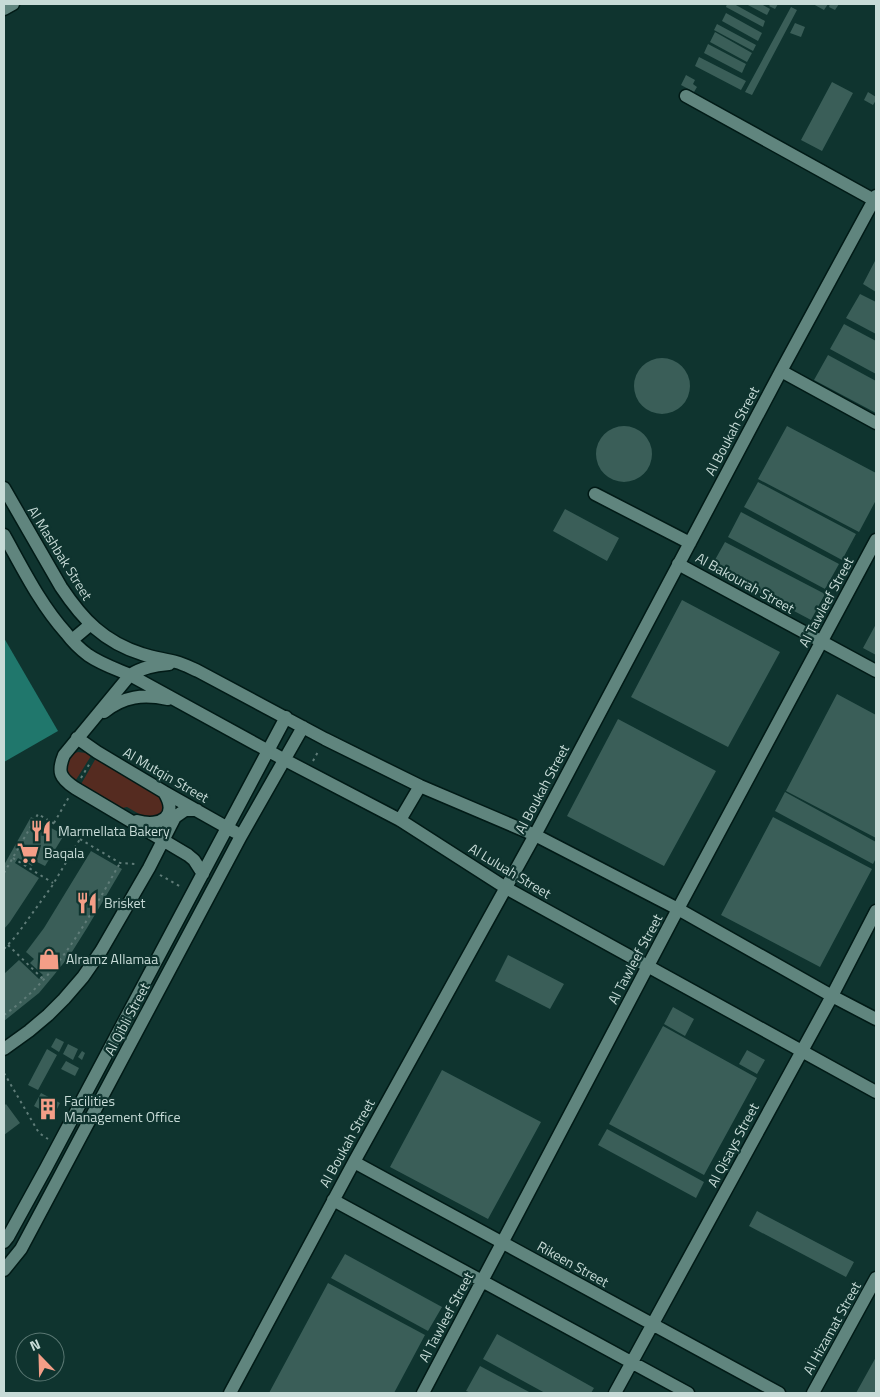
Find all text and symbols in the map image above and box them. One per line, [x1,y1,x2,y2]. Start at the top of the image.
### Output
street label: Al Boukah Street [699,382,764,479]
street label: Al Mashbak Street [23,501,98,604]
street label: Al Bakourah Street [692,547,799,618]
street label: Al Tawleef Street [793,553,858,651]
street label: Al Boukah Street [509,740,574,837]
street label: Al Mutqin Street [119,742,213,808]
restaurant icon: Marmellata Bakery [28,818,54,844]
place label: Marmellata Bakery [58,820,170,841]
street label: Al Luluah Street [465,838,556,904]
supermarket icon: Baqala [15,840,41,866]
place label: Baqala [44,842,84,863]
restaurant icon: Brisket [74,890,100,916]
place label: Brisket [104,892,146,913]
street label: Al Tawleef Street [602,910,667,1008]
shop icon: Alramz Allamaa [36,946,62,972]
place label: Alramz Allamaa [66,948,158,969]
street label: Al Qibli Street [99,979,155,1059]
place label: Facilities Management Office [64,1090,180,1127]
street label: Al Boukah Street [314,1095,380,1191]
building icon: Facilities Management Office [35,1096,61,1122]
street label: Al Qisays Street [702,1099,764,1191]
street label: Rikeen Street [534,1235,613,1292]
street label: Al Tawleef Street [413,1268,478,1366]
street label: Al Hizamat Street [797,1277,866,1378]
north arrow [15,1332,65,1382]
text: N [26,1333,43,1356]

